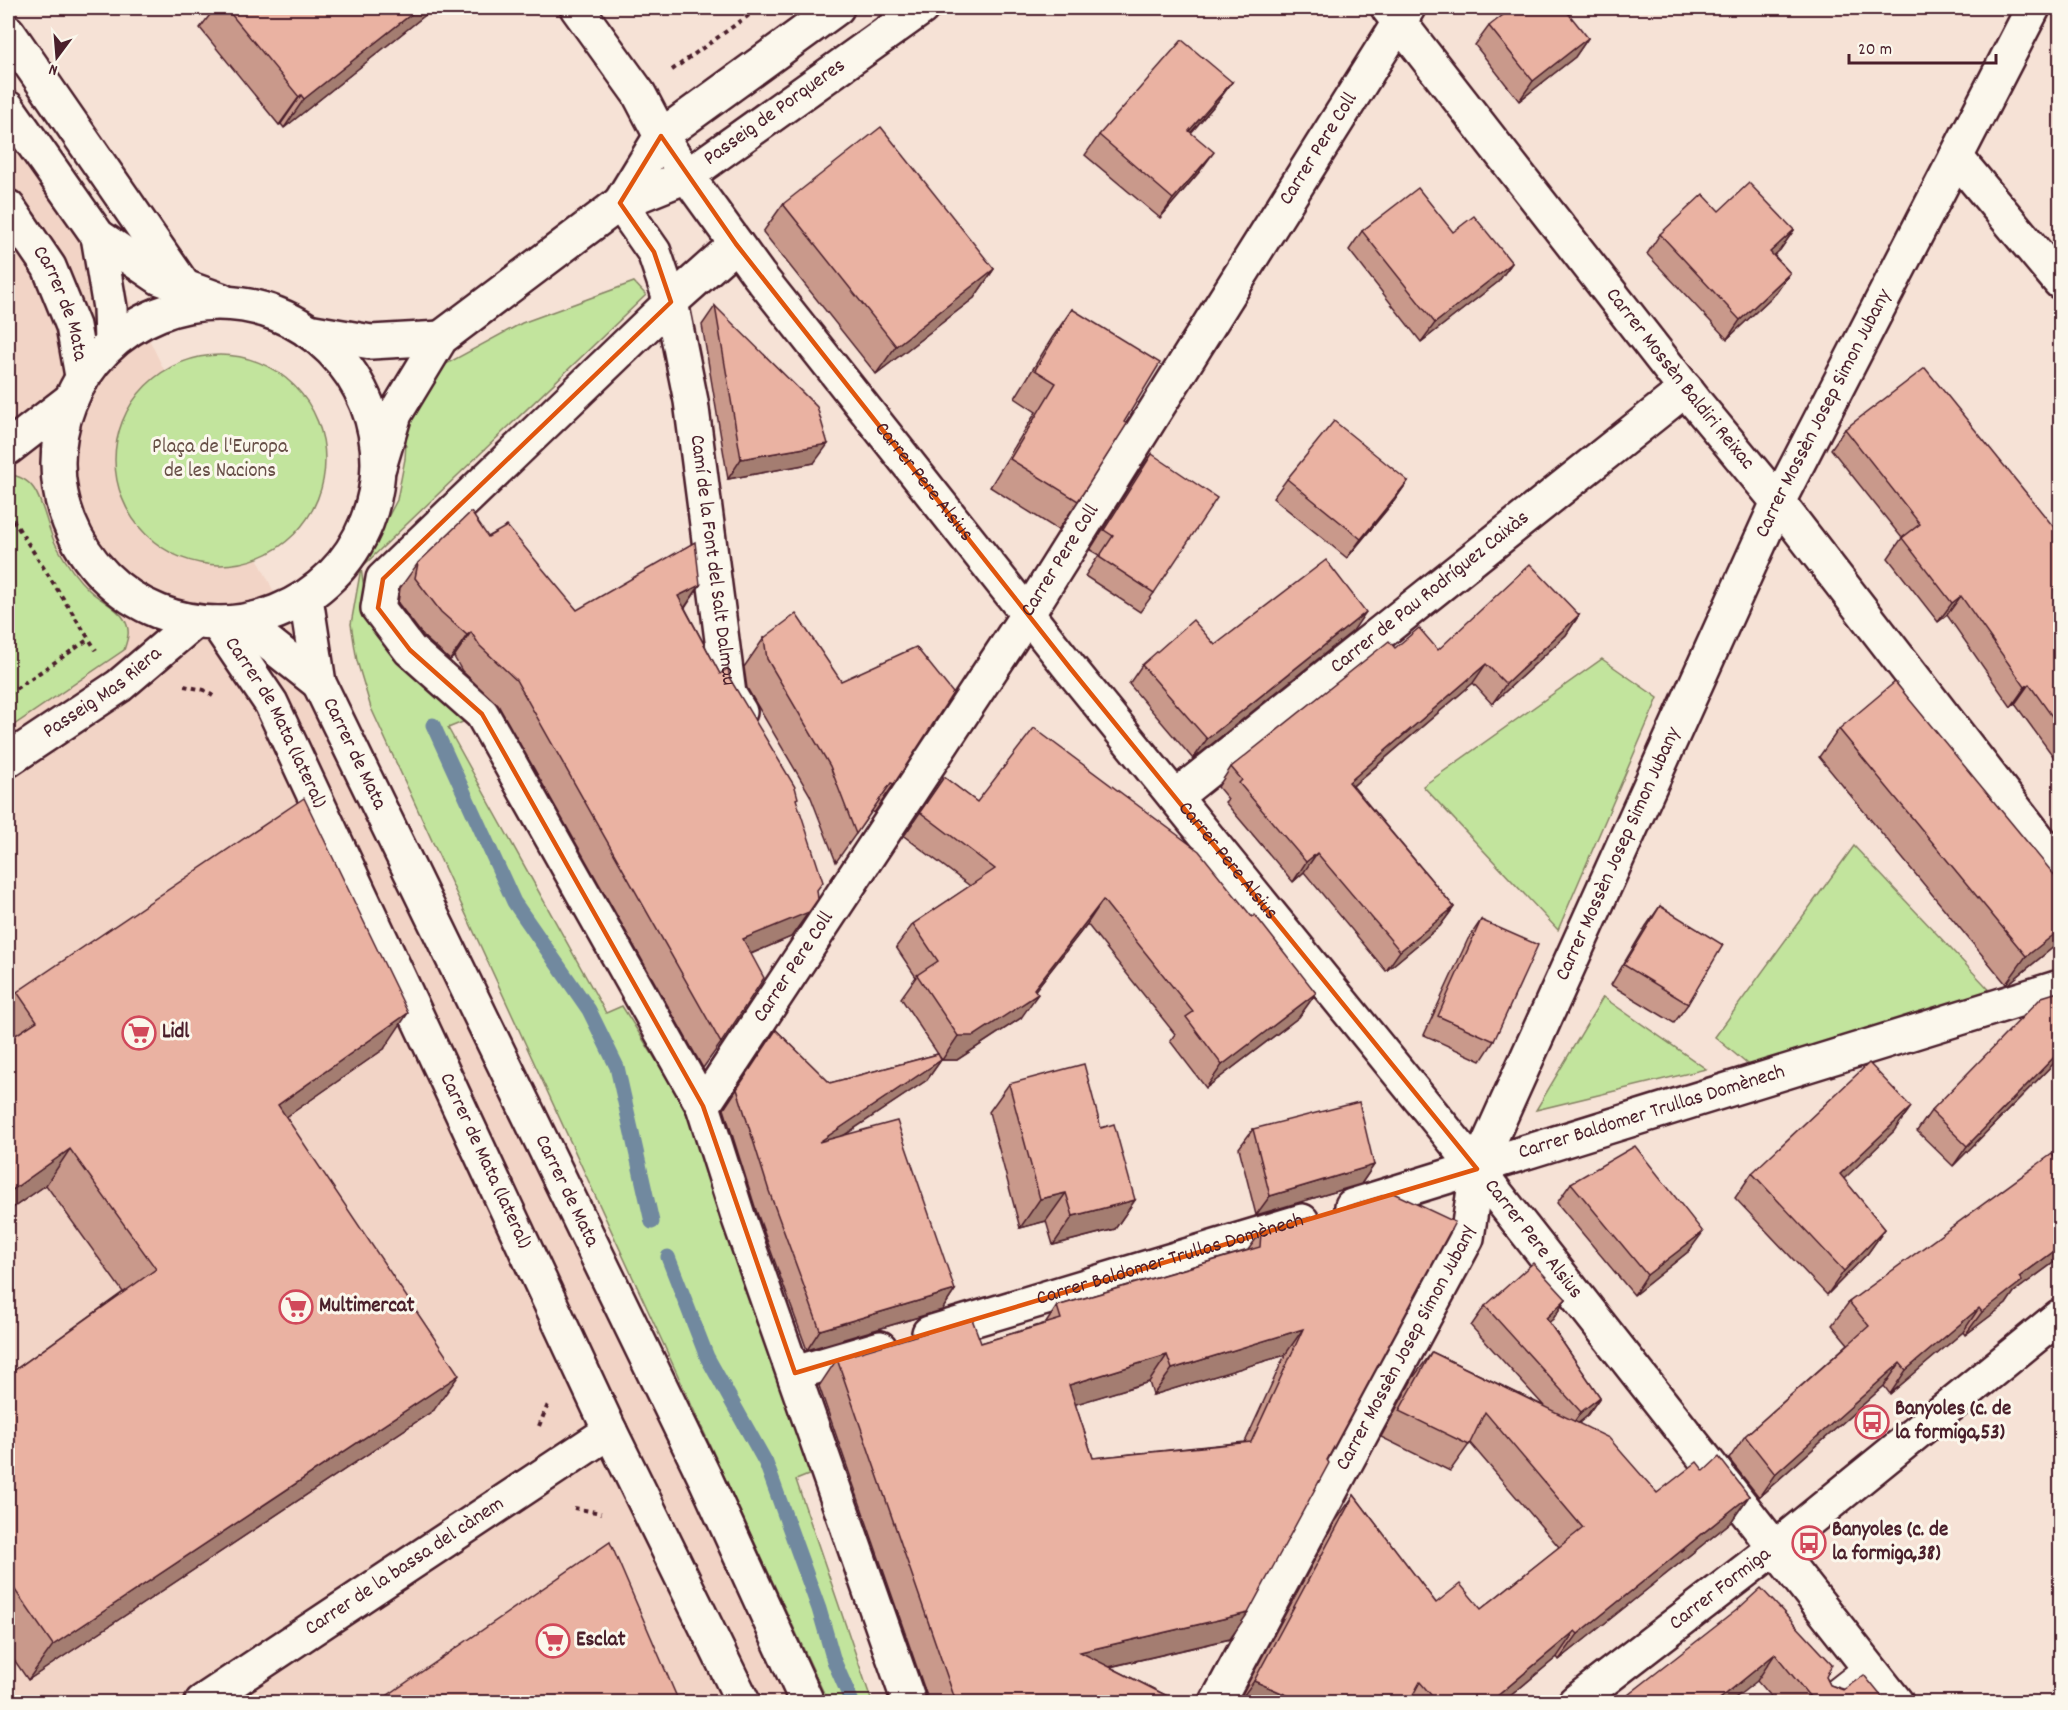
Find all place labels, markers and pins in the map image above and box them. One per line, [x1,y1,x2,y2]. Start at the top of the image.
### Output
supermarket icon: Lidl [121,1015,157,1051]
place label: Lidl [162,1018,190,1048]
supermarket icon: Multimercat [278,1289,314,1325]
place label: Multimercat [319,1292,415,1322]
place label: Banyoles (c. de la formiga,53) [1895,1395,2011,1449]
bus stop icon: Banyoles (c. de la formiga,53) [1854,1404,1890,1440]
place label: Banyoles (c. de la formiga,38) [1832,1516,1948,1570]
bus stop icon: Banyoles (c. de la formiga,38) [1791,1525,1827,1561]
supermarket icon: Esclat [535,1623,571,1659]
place label: Esclat [576,1626,626,1656]

